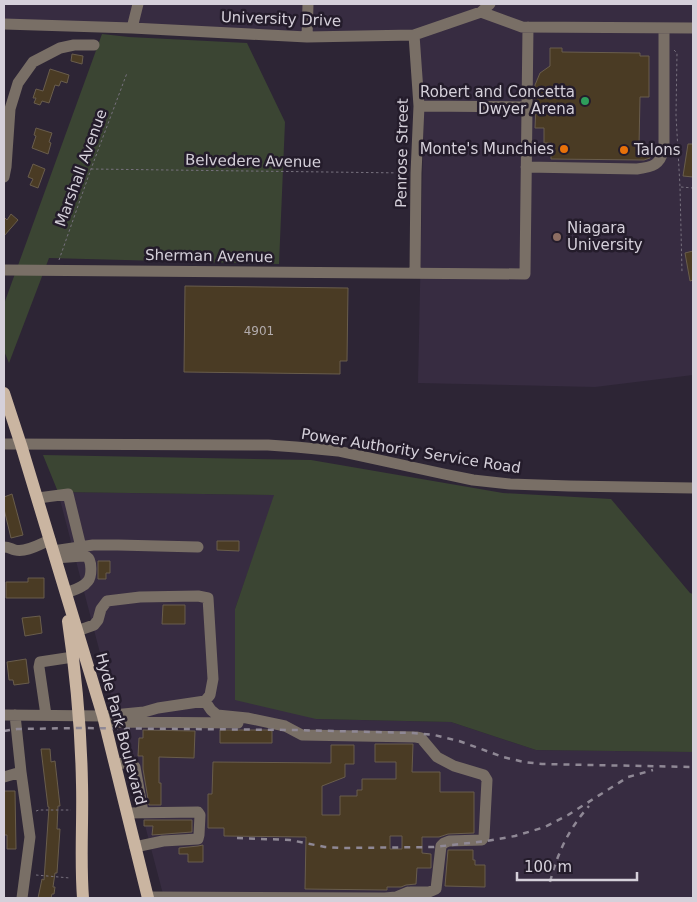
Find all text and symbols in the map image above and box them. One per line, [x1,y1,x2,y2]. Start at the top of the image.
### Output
street label: University Drive [221,8,341,30]
place label: Robert and Concetta Dwyer Arena [420,83,575,118]
marker: Robert and Concetta Dwyer Arena [579,95,591,107]
street label: Penrose Street [392,98,412,208]
street label: Marshall Avenue [51,107,111,229]
place label: Monte's Munchies [420,140,554,158]
place label: Talons [633,141,681,159]
marker: Monte's Munchies [558,143,570,155]
marker: Talons [618,144,630,156]
street label: Belvedere Avenue [185,151,321,171]
place label: Niagara University [567,219,643,254]
marker: Niagara University [551,231,563,243]
street label: Sherman Avenue [145,246,273,266]
house number: 4901 [244,324,274,338]
street label: Power Authority Service Road [300,425,522,477]
street label: Hyde Park Boulevard [92,651,150,807]
scale bar [517,850,637,882]
text: 100 m [524,858,572,876]

